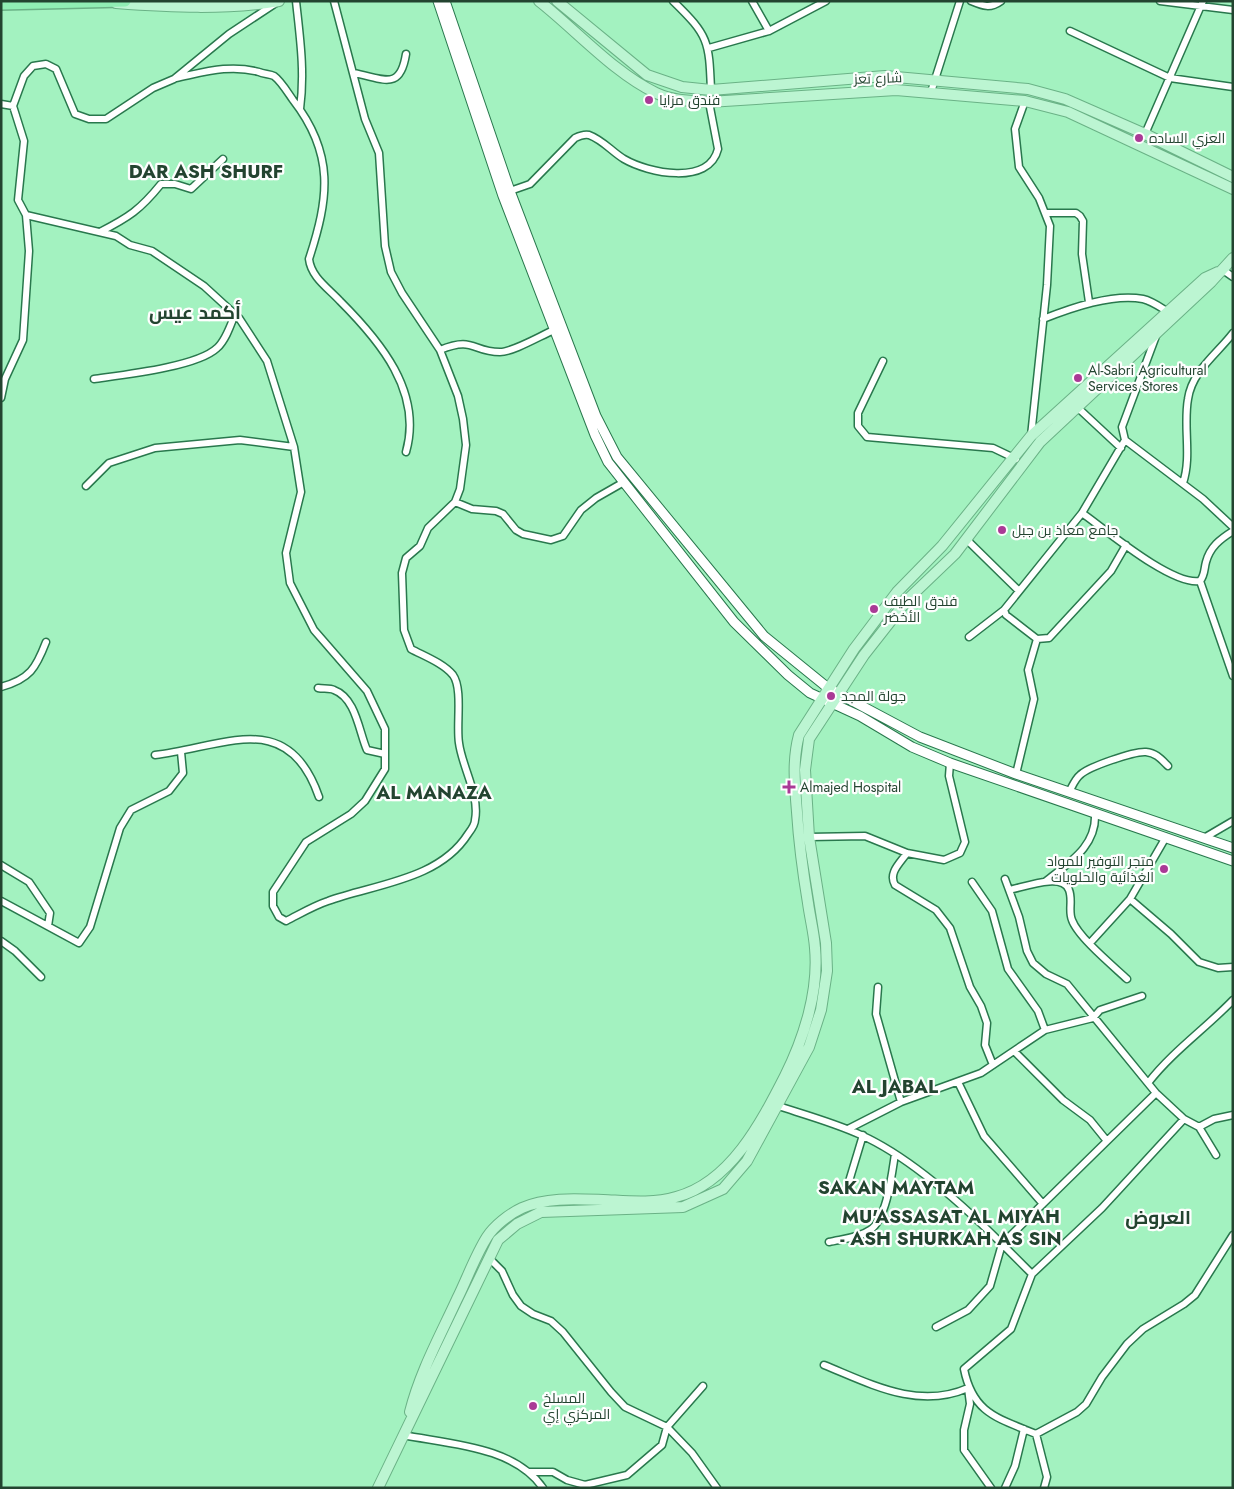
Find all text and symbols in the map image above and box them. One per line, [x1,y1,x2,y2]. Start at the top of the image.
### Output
street label: شارع تعز [853,67,902,89]
place label: فندق مزايا [659,90,720,110]
marker: فندق مزايا [643,94,655,106]
place label: العزي الساده [1149,128,1225,150]
marker: العزي الساده [1133,132,1145,144]
district label: DAR ASH SHURF [129,158,283,185]
district label: أكمد عيس [149,299,241,326]
place label: Al-Sabri Agricultural Services Stores [1088,360,1207,396]
marker: Al-Sabri Agricultural Services Stores [1072,372,1084,384]
place label: جامع معاذ بن جبل [1012,520,1118,540]
marker: جامع معاذ بن جبل [996,524,1008,536]
place label: فندق الطيف الأخضر [883,591,957,627]
marker: فندق الطيف الأخضر [868,603,880,615]
place label: جولة المجد [841,686,906,706]
marker: جولة المجد [825,690,837,702]
place label: Almajed Hospital [800,777,901,797]
district label: AL MANAZA [375,779,492,806]
marker: Almajed Hospital [782,780,796,794]
place label: متجر التوفير للمواد الغذائية والحلويات [1047,851,1154,887]
marker: متجر التوفير للمواد الغذائية والحلويات [1158,863,1170,875]
district label: AL JABAL [851,1073,938,1100]
district label: SAKAN MAYTAM [818,1174,974,1201]
district label: MU'ASSASAT AL MIYAH - ASH SHURKAH AS SIN [840,1203,1062,1252]
district label: العروض [1125,1204,1191,1231]
place label: المسلخ المركزي إي [543,1388,610,1426]
marker: المسلخ المركزي إي [527,1400,539,1412]

